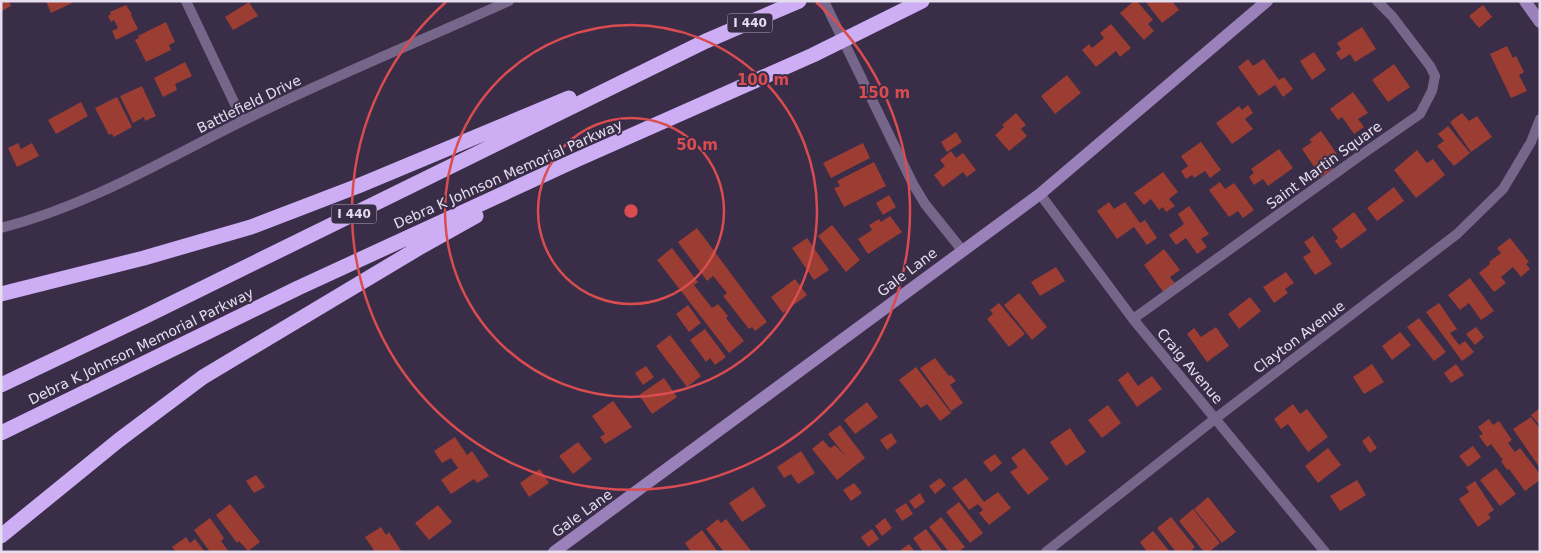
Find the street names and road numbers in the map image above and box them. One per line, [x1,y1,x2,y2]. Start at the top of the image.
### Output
road number: I 440 [728,13,772,32]
street label: Battlefield Drive [194,72,304,136]
street label: Debra K Johnson Memorial Parkway [391,116,625,232]
street label: Saint Martin Square [1263,118,1385,212]
road number: I 440 [332,204,376,223]
street label: Gale Lane [874,244,940,300]
street label: Debra K Johnson Memorial Parkway [26,284,256,408]
street label: Clayton Avenue [1250,298,1348,376]
street label: Craig Avenue [1154,325,1226,407]
street label: Gale Lane [549,486,615,540]

